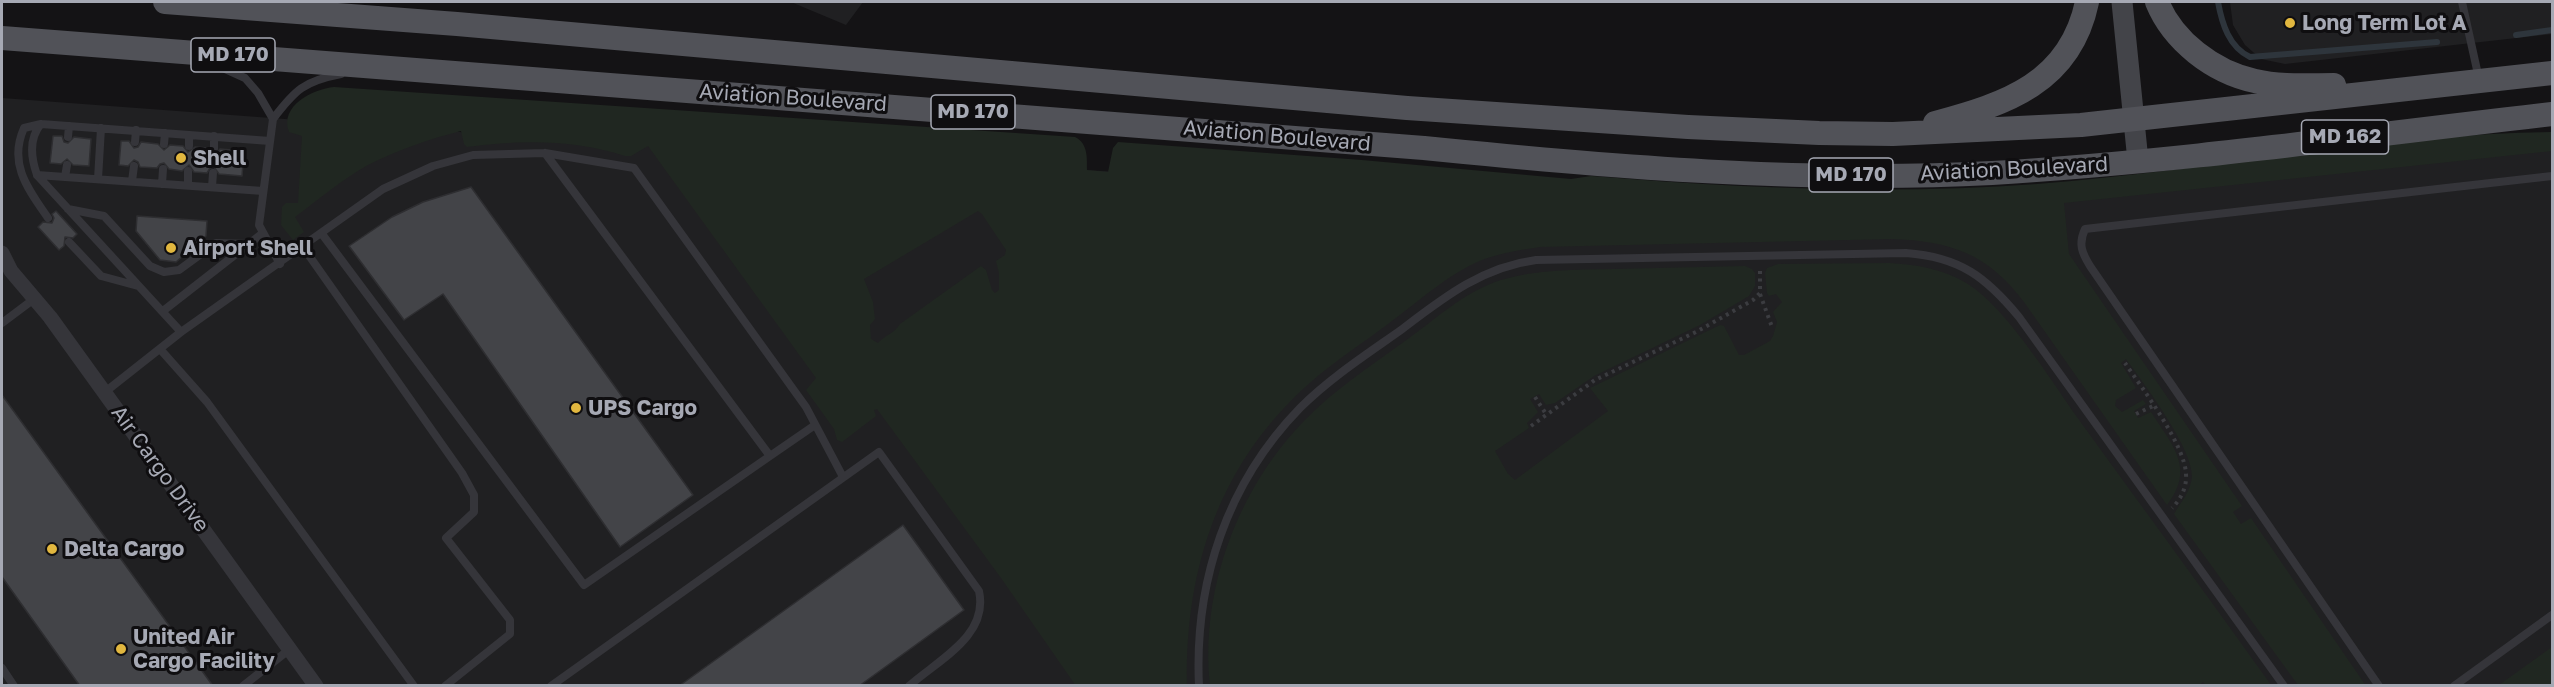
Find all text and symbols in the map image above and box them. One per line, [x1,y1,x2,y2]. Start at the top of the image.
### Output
place label: Long Term Lot A [2302,10,2467,36]
marker: Long Term Lot A [2283,16,2297,30]
road number: MD 170 [191,38,275,72]
street label: Aviation Boulevard [698,79,888,117]
road number: MD 170 [931,95,1015,129]
street label: Aviation Boulevard [1182,115,1372,157]
road number: MD 162 [2302,120,2388,154]
place label: Shell [193,145,246,171]
marker: Shell [174,151,188,165]
street label: Aviation Boulevard [1919,151,2109,187]
road number: MD 170 [1809,158,1893,192]
place label: Airport Shell [183,235,313,261]
marker: Airport Shell [164,241,178,255]
place label: UPS Cargo [588,395,697,421]
street label: Air Cargo Drive [106,401,214,537]
marker: UPS Cargo [569,401,583,415]
place label: Delta Cargo [64,536,184,562]
marker: Delta Cargo [45,542,59,556]
place label: United Air Cargo Facility [133,624,275,674]
marker: United Air Cargo Facility [114,642,128,656]

